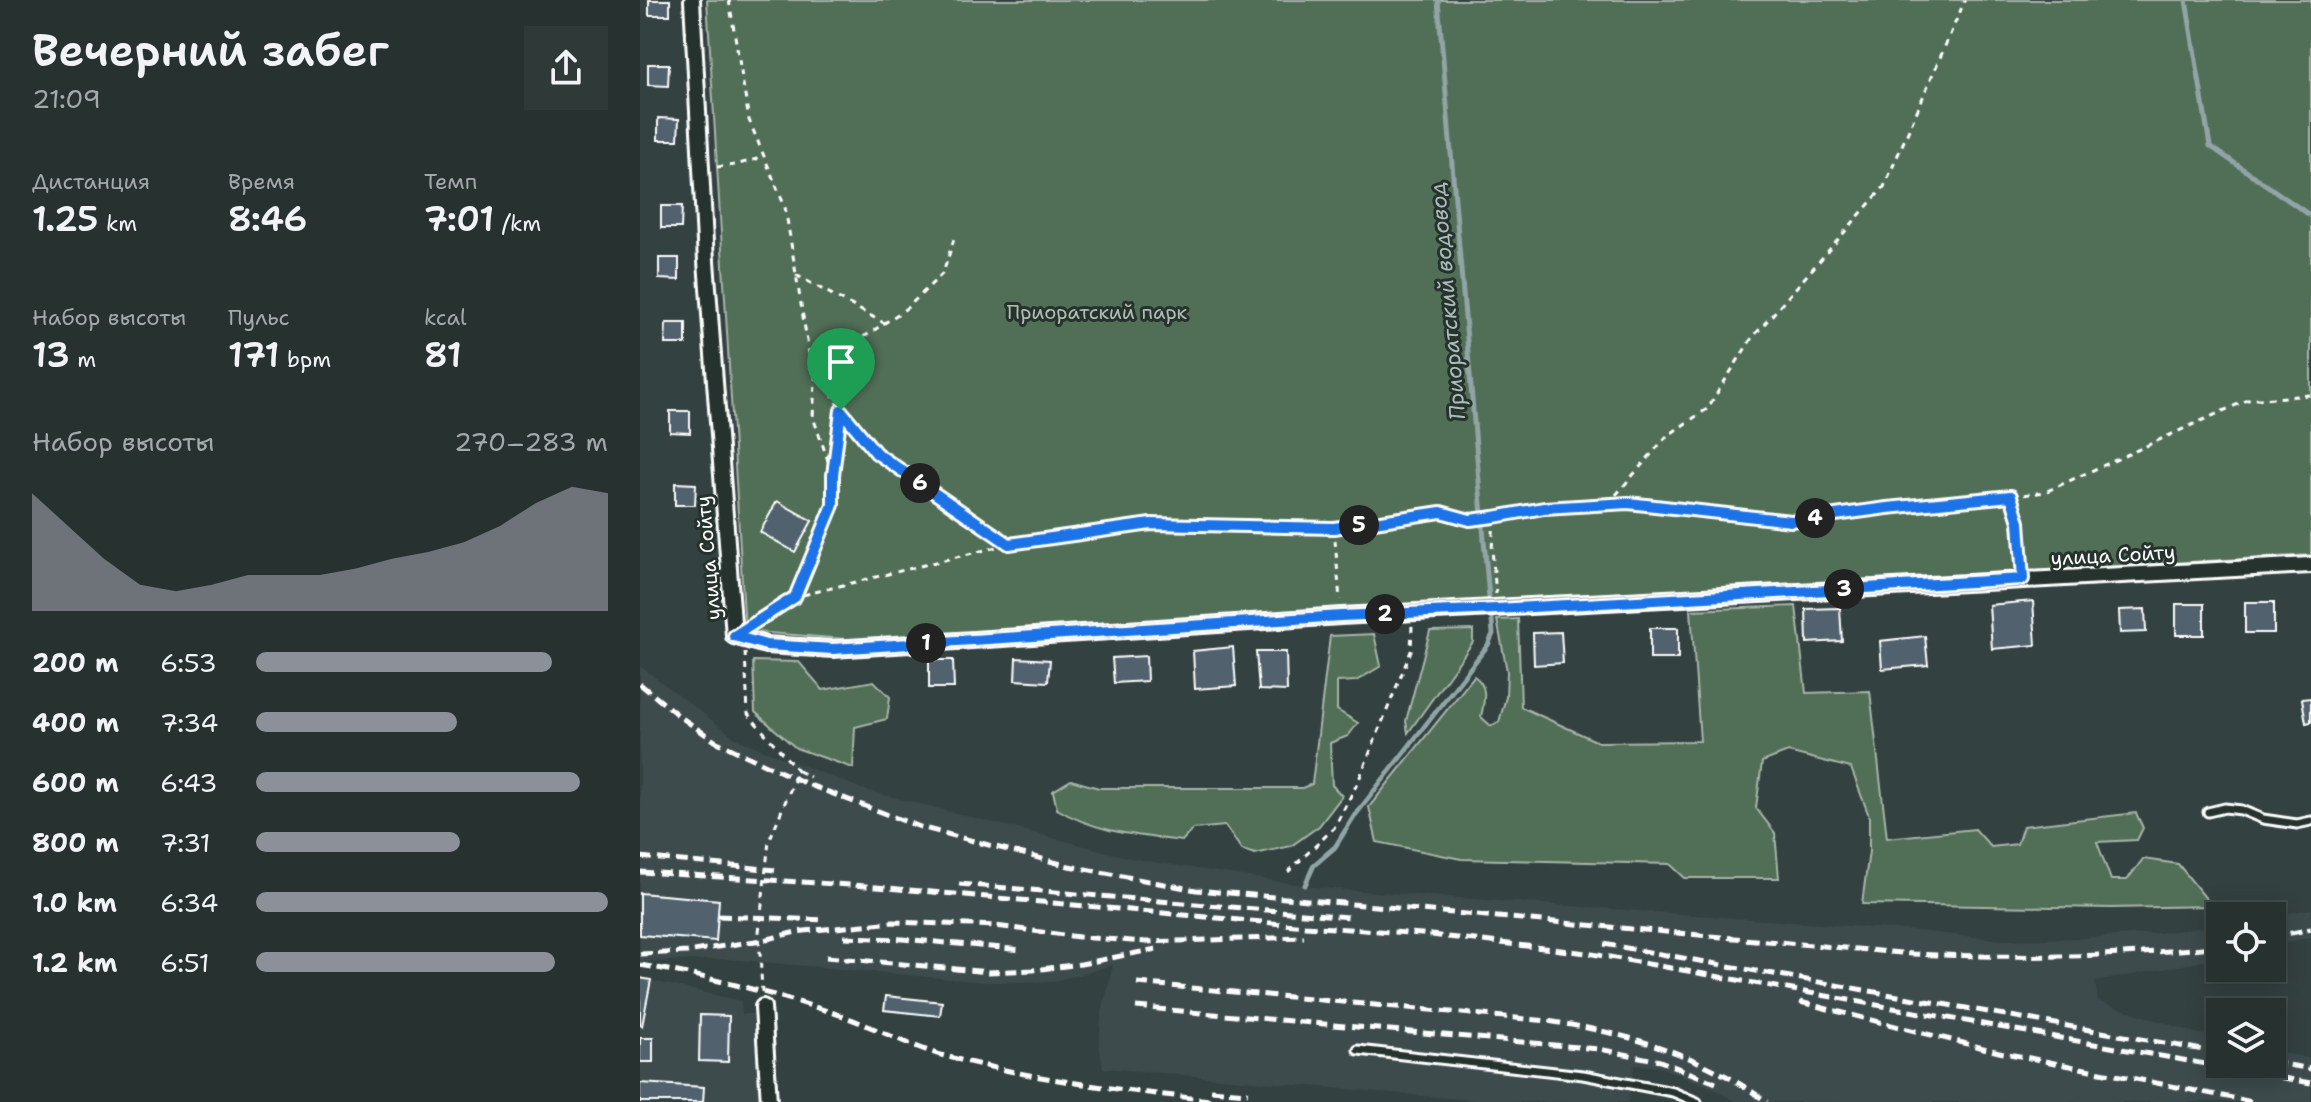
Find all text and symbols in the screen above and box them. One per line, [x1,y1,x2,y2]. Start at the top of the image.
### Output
text: Вечерний забег [32,21,389,80]
button: share [524,26,608,110]
text: 21:09 [32,81,101,116]
text: Дистанция [32,167,150,196]
text: Время [228,167,295,196]
text: Темп [424,167,477,196]
water label: Приоратский водовод [1423,181,1472,421]
text: 1.25 [32,196,98,242]
text: 8:46 [228,196,307,242]
text: 7:01 [424,196,494,242]
text: km [98,209,137,238]
text: /km [494,209,541,238]
park label: Приоратский парк [1007,299,1188,325]
text: Набор высоты [32,303,186,332]
text: Пульс [228,303,290,332]
text: kcal [424,303,467,332]
pin [807,328,875,410]
text: 13 [32,332,70,378]
text: 171 [228,332,279,378]
text: 81 [424,332,462,378]
icon: arrive [819,340,863,384]
text: m [70,345,96,374]
text: bpm [279,345,331,374]
text: Набор высоты [32,424,214,459]
text: 270–283 m [454,424,608,459]
pin: 6 [900,463,940,503]
text: 6 [912,468,928,497]
street label: улица Сойту [690,495,726,621]
pin: 4 [1795,498,1835,538]
text: 4 [1807,503,1823,532]
pin: 5 [1339,505,1379,545]
text: 5 [1352,510,1366,539]
street label: улица Сойту [2050,539,2176,571]
pin: 3 [1824,569,1864,609]
text: 3 [1836,574,1852,603]
pin: 2 [1365,594,1405,634]
text: 2 [1377,599,1393,628]
pin: 1 [906,623,946,663]
text: 1 [921,628,931,657]
text: 200 m [32,645,119,680]
text: 6:53 [160,645,217,680]
text: 400 m [32,705,119,740]
text: 7:34 [160,705,218,740]
text: 600 m [32,765,119,800]
text: 6:43 [160,765,218,800]
text: 800 m [32,825,119,860]
text: 7:31 [160,825,211,860]
text: 1.0 km [32,885,117,920]
text: 6:34 [160,885,218,920]
map controls [2206,902,2286,1078]
button: locate [2206,902,2286,982]
text: 1.2 km [32,945,117,980]
text: 6:51 [160,945,210,980]
button: layers [2206,998,2286,1078]

